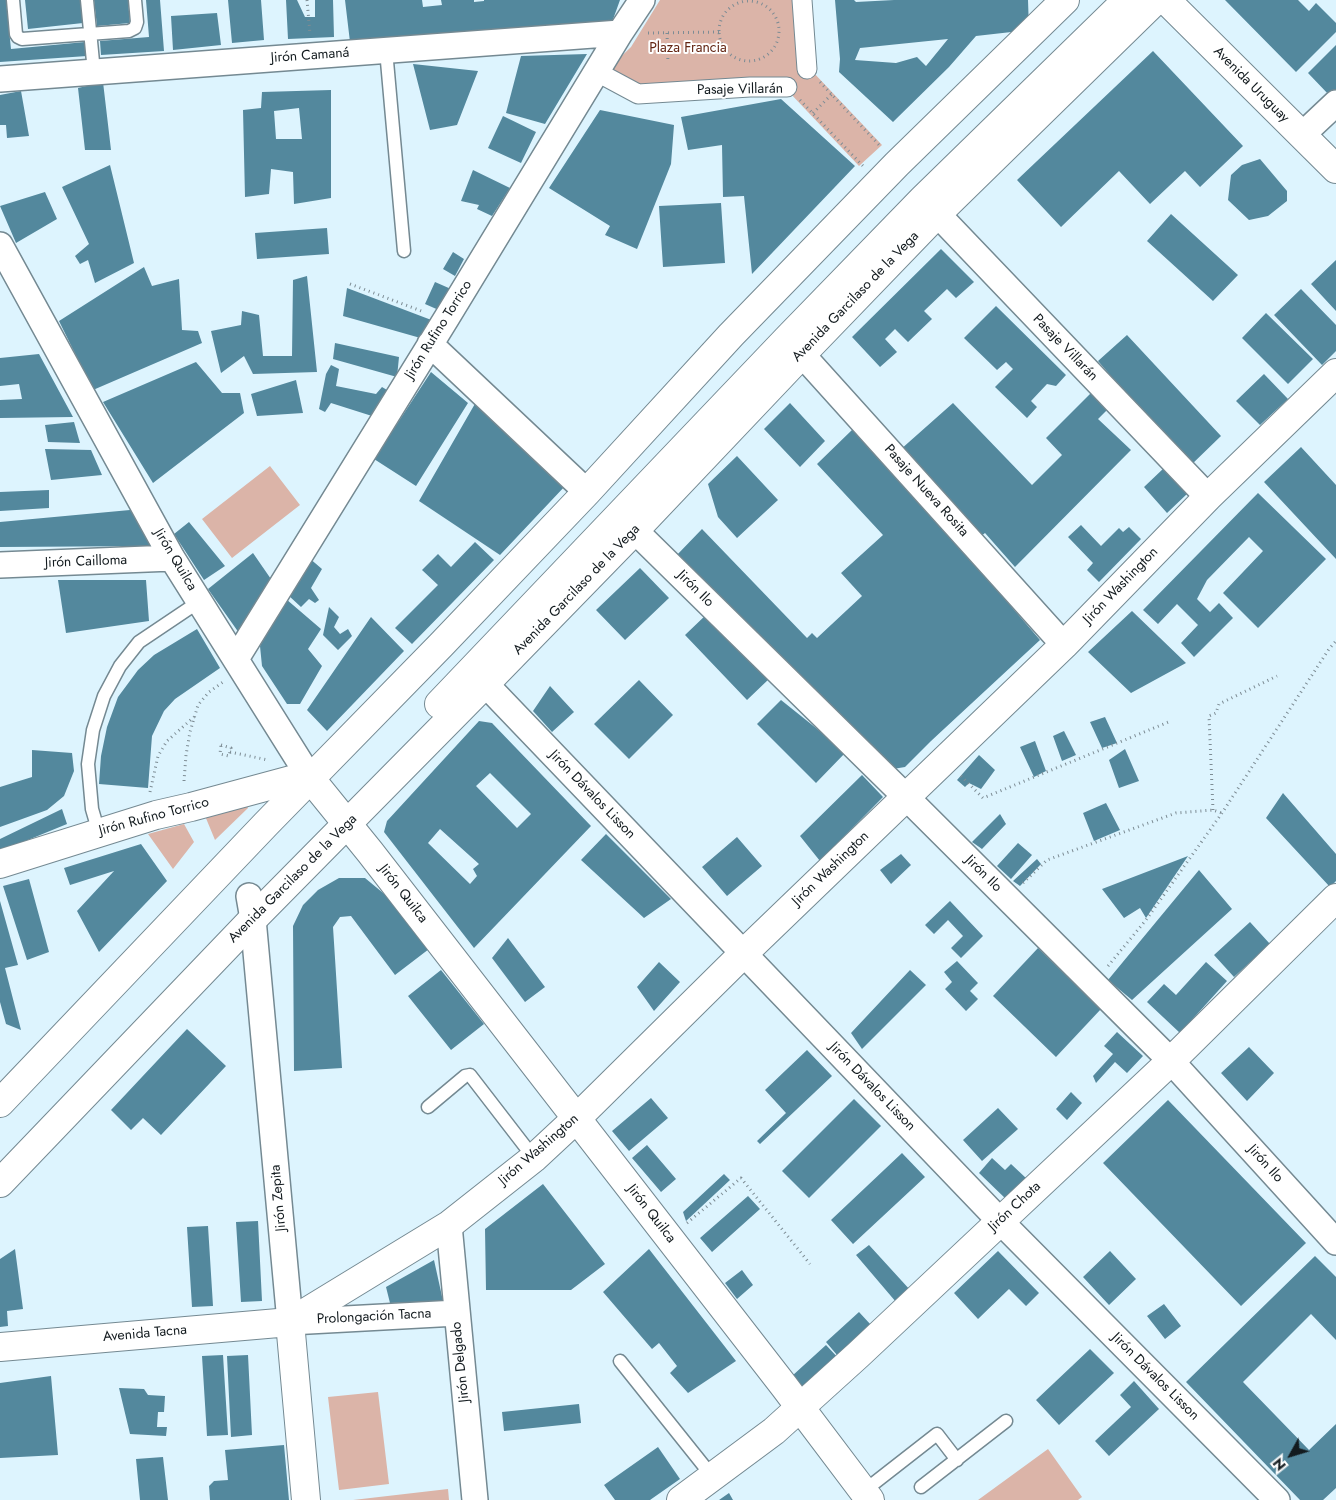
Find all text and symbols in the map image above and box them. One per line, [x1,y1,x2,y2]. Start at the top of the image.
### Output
park label: Plaza Francia [649,41,727,57]
street label: Avenida Uruguay [1209,43,1293,127]
street label: Jirón Camaná [270,45,350,67]
street label: Pasaje Villarán [697,81,783,99]
street label: Avenida Garcilaso de la Vega [789,228,923,366]
street label: Jirón Rufino Torrico [402,278,476,382]
street label: Pasaje Villarán [1029,311,1101,385]
street label: Pasaje Nueva Rosita [880,441,972,541]
street label: Avenida Garcilaso de la Vega [510,521,644,659]
street label: Jirón Quilca [150,526,200,594]
street label: Jirón Washington [1080,544,1162,628]
street label: Jirón Cailloma [44,552,128,572]
street label: Jirón Ilo [673,567,717,611]
street label: Jirón Dávalos Lisson [545,747,639,843]
street label: Jirón Rufino Torrico [97,794,211,840]
street label: Avenida Garcilaso de la Vega [225,811,361,947]
street label: Jirón Washington [789,828,873,910]
street label: Jirón Ilo [961,852,1005,896]
street label: Jirón Quilca [375,861,431,927]
street label: Jirón Dávalos Lisson [825,1039,919,1135]
street label: Jirón Washington [496,1111,582,1189]
street label: Jirón Ilo [1244,1142,1286,1186]
street label: Jirón Zepita [268,1164,290,1232]
street label: Jirón Chota [985,1179,1045,1235]
street label: Jirón Quilca [623,1181,679,1247]
street label: Prolongación Tacna [316,1306,432,1328]
street label: Jirón Delgado [448,1321,474,1403]
street label: Avenida Tacna [102,1322,188,1346]
street label: Jirón Dávalos Lisson [1108,1330,1202,1424]
north arrow [1266,1430,1316,1480]
text: N [1268,1454,1291,1475]

